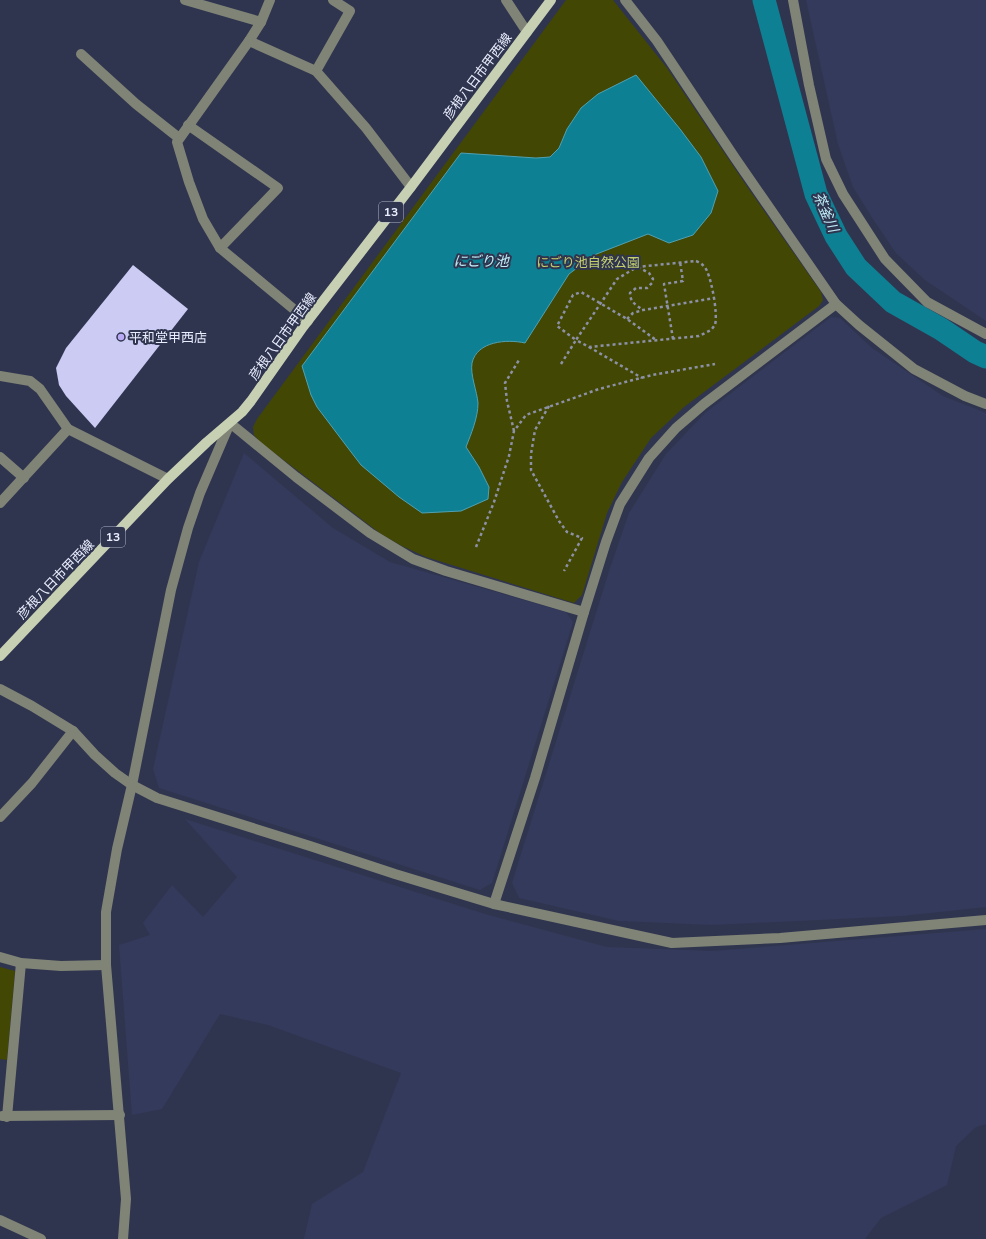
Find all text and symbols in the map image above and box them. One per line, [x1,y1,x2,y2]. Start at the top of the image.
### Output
street label: 彦根八日市甲西線 [439,30,516,124]
water label: 茶釜川 [808,189,844,237]
road number: 13 [379,202,403,222]
water label: にごり池 [453,252,511,271]
park label: にごり池自然公園 [536,254,640,272]
street label: 彦根八日市甲西線 [245,289,321,384]
place label: 平和堂甲西店 [129,329,207,347]
marker: 平和堂甲西店 [116,332,126,342]
road number: 13 [101,527,125,547]
street label: 彦根八日市甲西線 [13,536,98,623]

